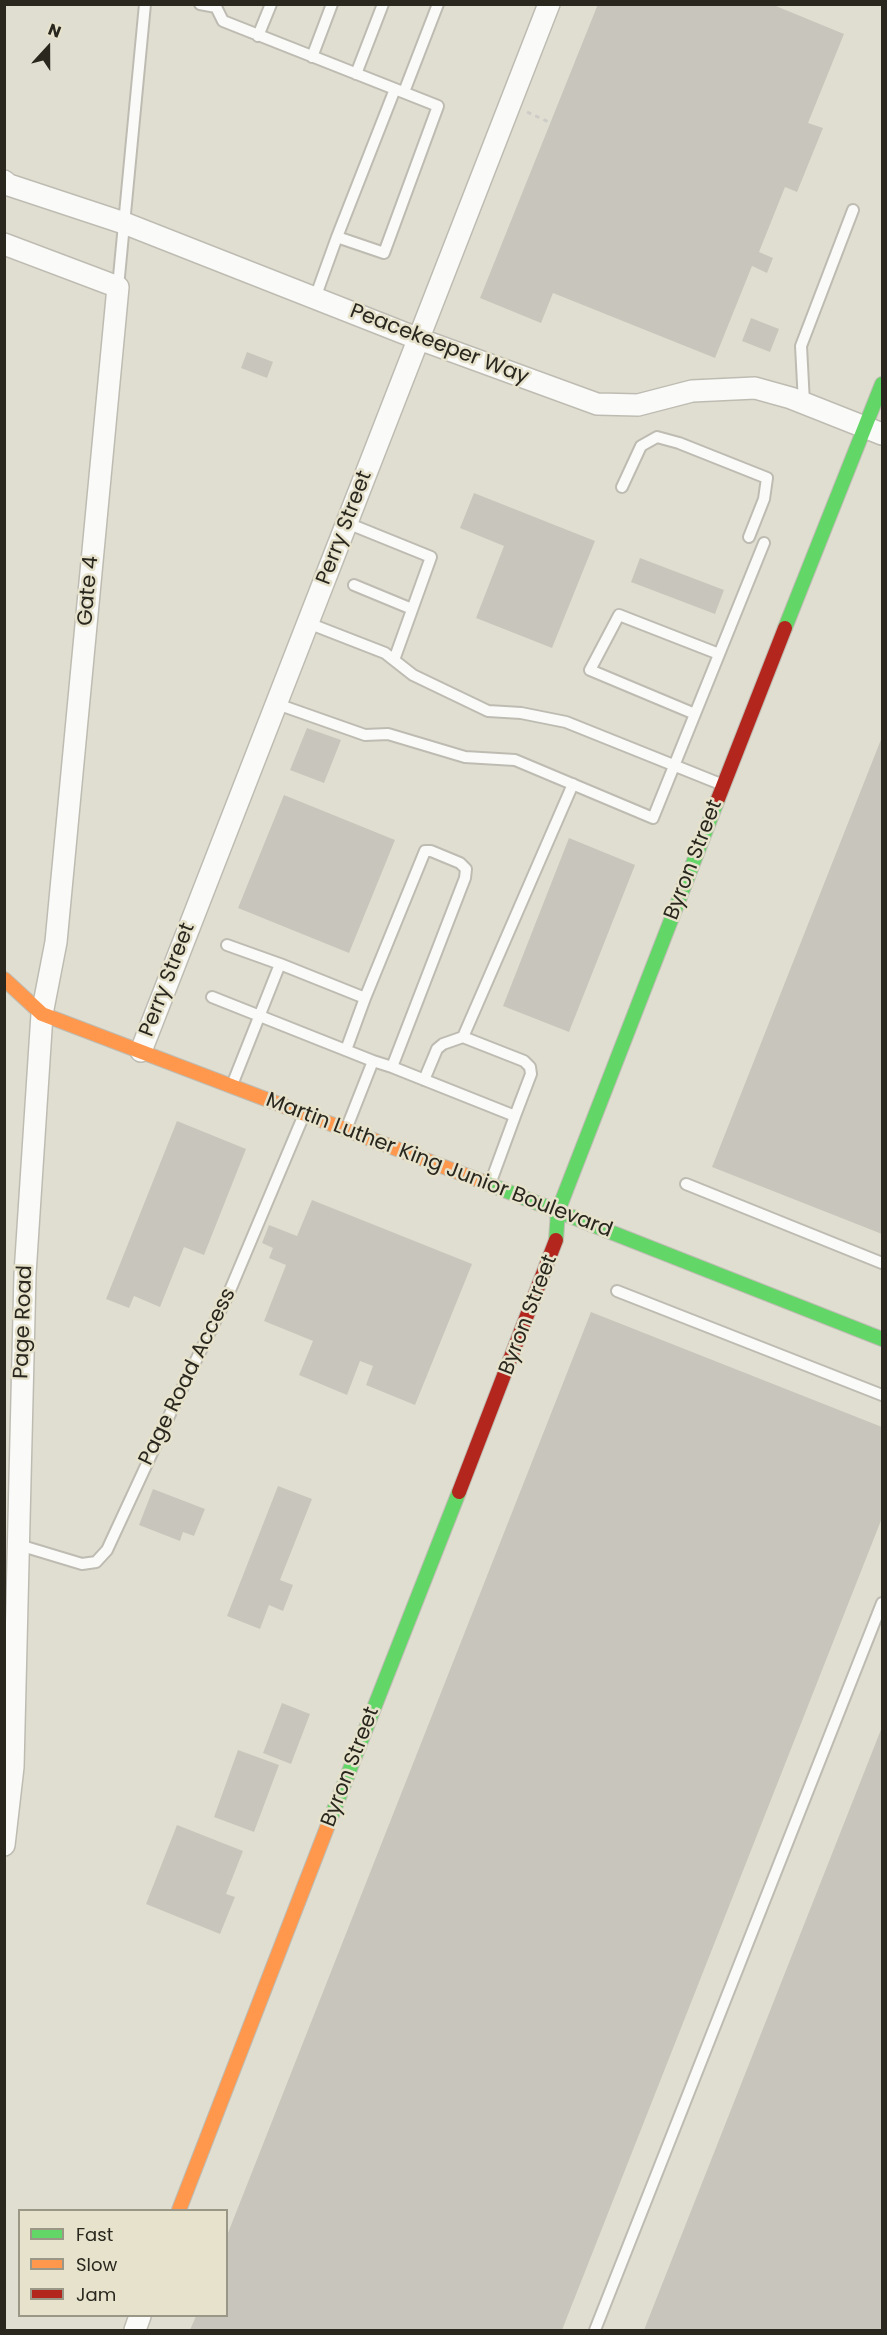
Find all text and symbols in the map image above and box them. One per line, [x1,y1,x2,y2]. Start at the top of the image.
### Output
north arrow [18,18,78,78]
text: N [45,18,64,44]
street label: Peacekeeper Way [346,299,532,391]
street label: Perry Street [312,468,378,588]
street label: Gate 4 [73,555,105,627]
street label: Byron Street [660,796,728,924]
street label: Perry Street [135,920,201,1040]
street label: Martin Luther King Junior Boulevard [262,1088,616,1244]
street label: Byron Street [495,1251,563,1379]
street label: Page Road [9,1265,39,1379]
street label: Page Road Access [134,1284,242,1470]
street label: Byron Street [317,1703,385,1831]
legend [18,2209,228,2317]
text: Fast [76,2222,113,2247]
text: Slow [76,2252,117,2277]
text: Jam [76,2282,116,2307]

